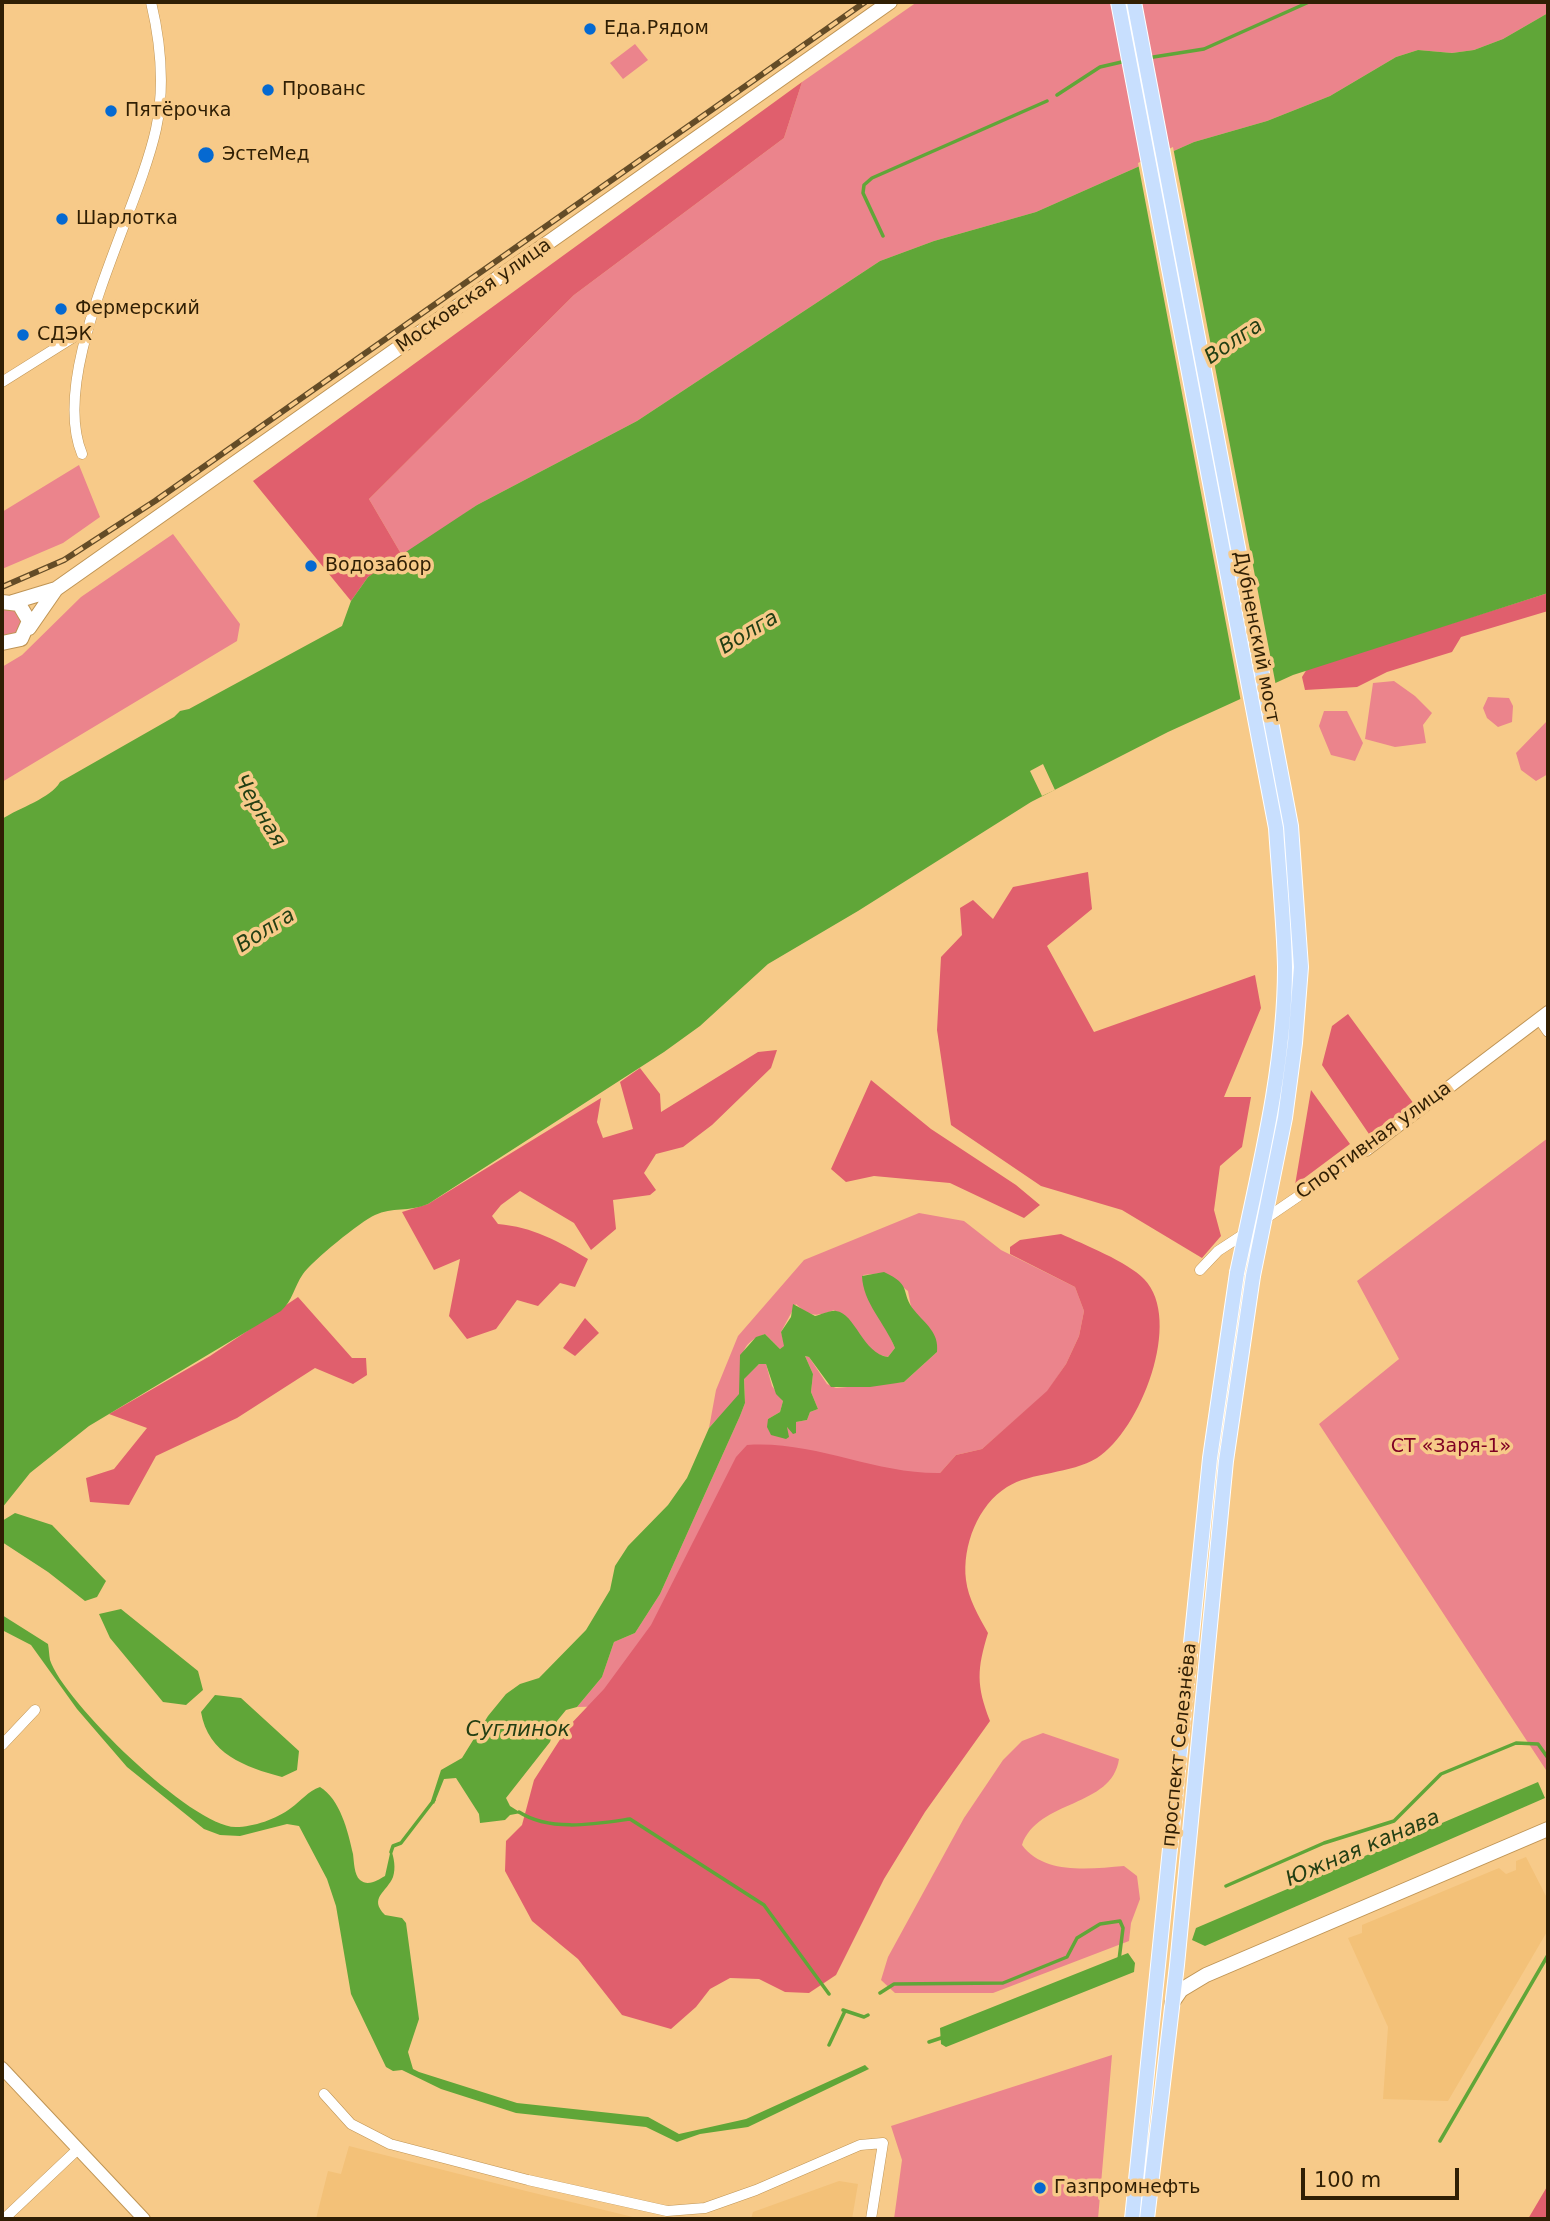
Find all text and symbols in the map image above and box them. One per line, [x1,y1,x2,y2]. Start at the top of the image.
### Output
place label: Еда.Рядом [604,18,709,40]
marker: Еда.Рядом [582,21,598,37]
place label: Прованс [282,79,366,101]
marker: Прованс [260,82,276,98]
place label: Пятёрочка [125,100,232,122]
marker: Пятёрочка [103,103,119,119]
place label: ЭстеМед [222,144,310,166]
marker: ЭстеМед [196,145,216,165]
place label: Шарлотка [76,208,178,230]
marker: Шарлотка [54,211,70,227]
street label: Московская улица [392,234,556,358]
place label: Фермерский [75,298,200,320]
marker: Фермерский [53,301,69,317]
water label: Волга [1200,313,1268,371]
place label: СДЭК [37,324,92,346]
marker: СДЭК [15,327,31,343]
street label: Дубненский мост [1228,549,1284,725]
place label: Водозабор [325,555,432,577]
marker: Водозабор [303,558,319,574]
water label: Волга [715,606,783,660]
water label: Черная [228,770,290,852]
water label: Волга [232,903,300,959]
street label: Спортивная улица [1292,1077,1456,1205]
park label: СТ «Заря-1» [1391,1436,1511,1458]
street label: проспект Селезнёва [1158,1642,1202,1848]
water label: Суглинок [466,1718,570,1744]
water label: Южная канава [1282,1805,1444,1893]
scale bar [1305,2154,1462,2198]
text: 100 m [1314,2168,1381,2192]
place label: Газпромнефть [1054,2177,1200,2199]
marker: Газпромнефть [1032,2180,1048,2196]

